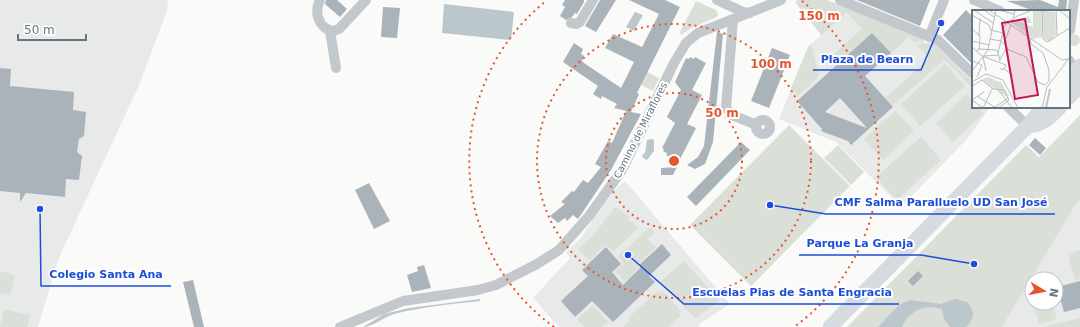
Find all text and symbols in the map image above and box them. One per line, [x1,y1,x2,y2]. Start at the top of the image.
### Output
text: 150 m [798,9,840,23]
inset map [972,10,1070,108]
scale bar [18,16,86,42]
text: 50 m [24,23,55,37]
callout: Plaza de Bearn [813,47,921,70]
text: Plaza de Bearn [821,53,913,66]
text: 100 m [750,57,792,71]
street label: Camino de Miraflores [611,80,669,180]
text: 50 m [705,106,739,120]
centre of rings [667,154,681,168]
callout: CMF Salma Paralluelo UD San José [826,191,1055,214]
text: CMF Salma Paralluelo UD San José [835,196,1047,209]
callout: Parque La Granja [799,232,921,255]
text: Parque La Granja [807,237,913,250]
callout: Colegio Santa Ana [41,263,171,286]
text: Colegio Santa Ana [49,268,163,281]
north arrow [1024,271,1064,311]
callout: Escuelas Pias de Santa Engracia [684,281,899,304]
text: Escuelas Pias de Santa Engracia [692,286,892,299]
text: N [1046,287,1061,298]

